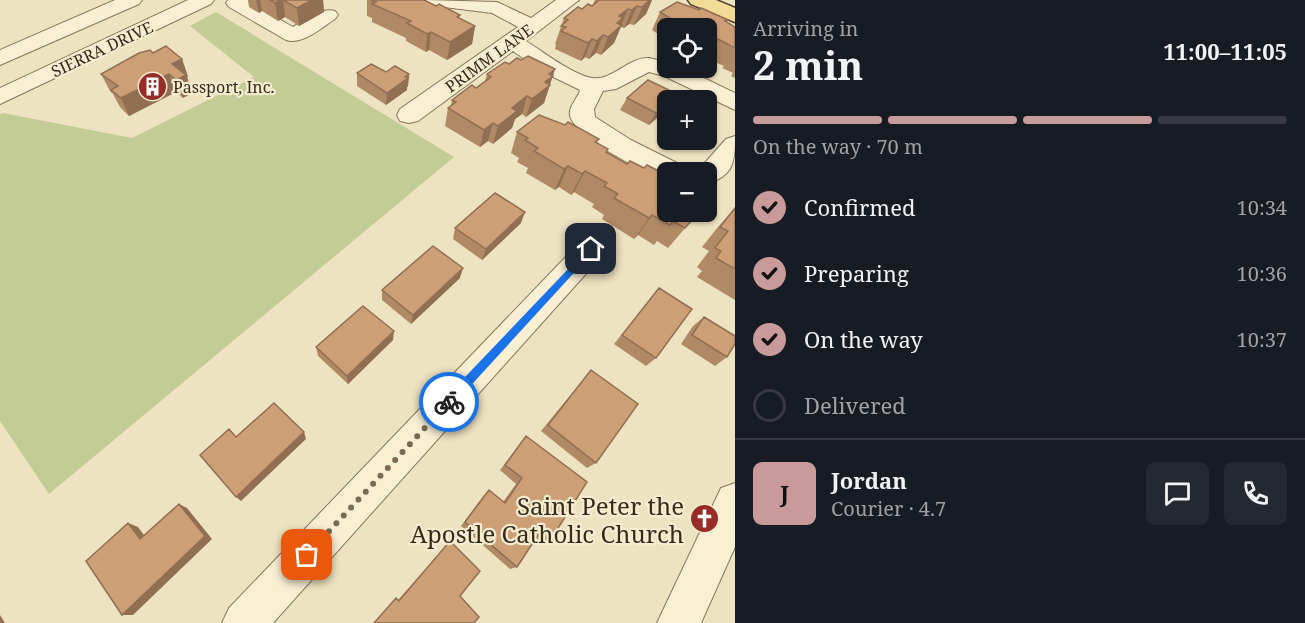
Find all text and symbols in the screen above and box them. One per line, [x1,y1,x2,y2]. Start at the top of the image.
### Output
text: Arriving in [753,15,858,42]
street label: SIERRA DRIVE [48,16,156,82]
map controls [657,18,717,222]
button: locate [657,18,717,78]
street label: PRIMM LANE [441,19,537,97]
text: 11:00–11:05 [1163,36,1287,66]
text: 2 min [753,38,863,91]
building icon: Passport, Inc. [136,71,168,103]
place label: Passport, Inc. [173,76,275,98]
button: + [657,90,717,150]
text: On the way · 70 m [753,133,923,160]
button: − [657,162,717,222]
icon: check [753,191,786,224]
text: Confirmed [804,192,915,222]
text: 10:34 [1237,194,1287,221]
pin [565,223,616,274]
icon: home [574,232,607,265]
icon: check [753,257,786,290]
text: Preparing [804,258,909,288]
text: 10:36 [1237,260,1287,287]
icon: check [753,323,786,356]
text: On the way [804,324,923,354]
text: 10:37 [1237,326,1287,353]
courier [419,372,479,432]
icon: bike [433,386,466,419]
text: Delivered [804,390,906,420]
button: chat [1146,462,1209,525]
button: phone [1224,462,1287,525]
text: Jordan [831,465,907,495]
text: J [780,478,789,508]
place label: Saint Peter the Apostle Catholic Church [410,489,684,550]
text: Courier · 4.7 [831,495,946,522]
church icon: Saint Peter the Apostle Catholic Church [689,503,721,535]
pin [281,529,332,580]
icon: bag [290,538,323,571]

